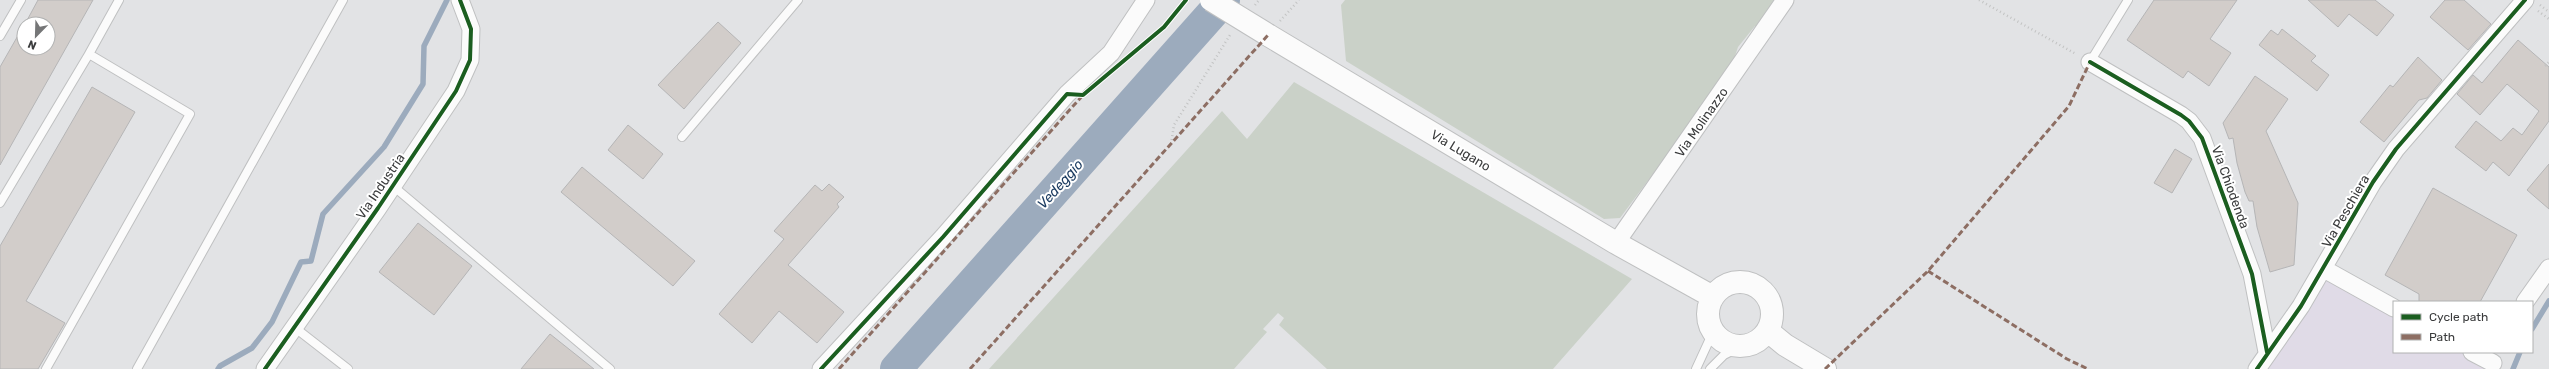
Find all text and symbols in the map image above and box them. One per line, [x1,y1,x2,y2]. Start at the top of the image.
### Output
north arrow [16,16,56,56]
text: N [26,37,38,52]
street label: Via Molinazzo [1672,85,1731,160]
street label: Via Lugano [1428,127,1493,175]
street label: Via Chiodenda [2209,144,2252,231]
street label: Via Industria [353,151,408,222]
water label: Vedeggio [1034,156,1087,212]
street label: Via Peschiera [2319,172,2372,250]
legend [2393,301,2533,353]
text: Cycle path [2429,310,2488,324]
text: Path [2429,330,2455,344]

